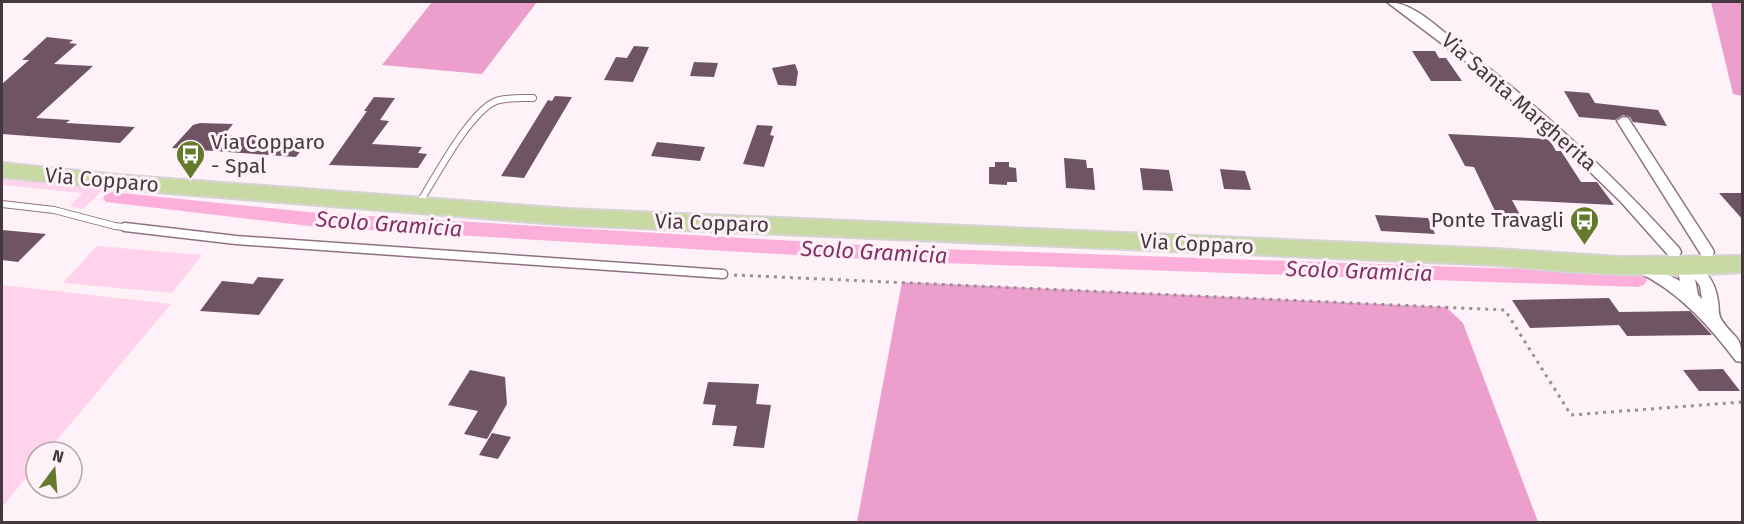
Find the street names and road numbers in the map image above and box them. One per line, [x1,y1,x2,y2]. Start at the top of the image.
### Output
street label: Via Santa Margherita [1436,27,1602,177]
street label: Via Copparo [44,162,160,198]
street label: Via Copparo [655,208,769,238]
street label: Via Copparo [1139,228,1255,260]

